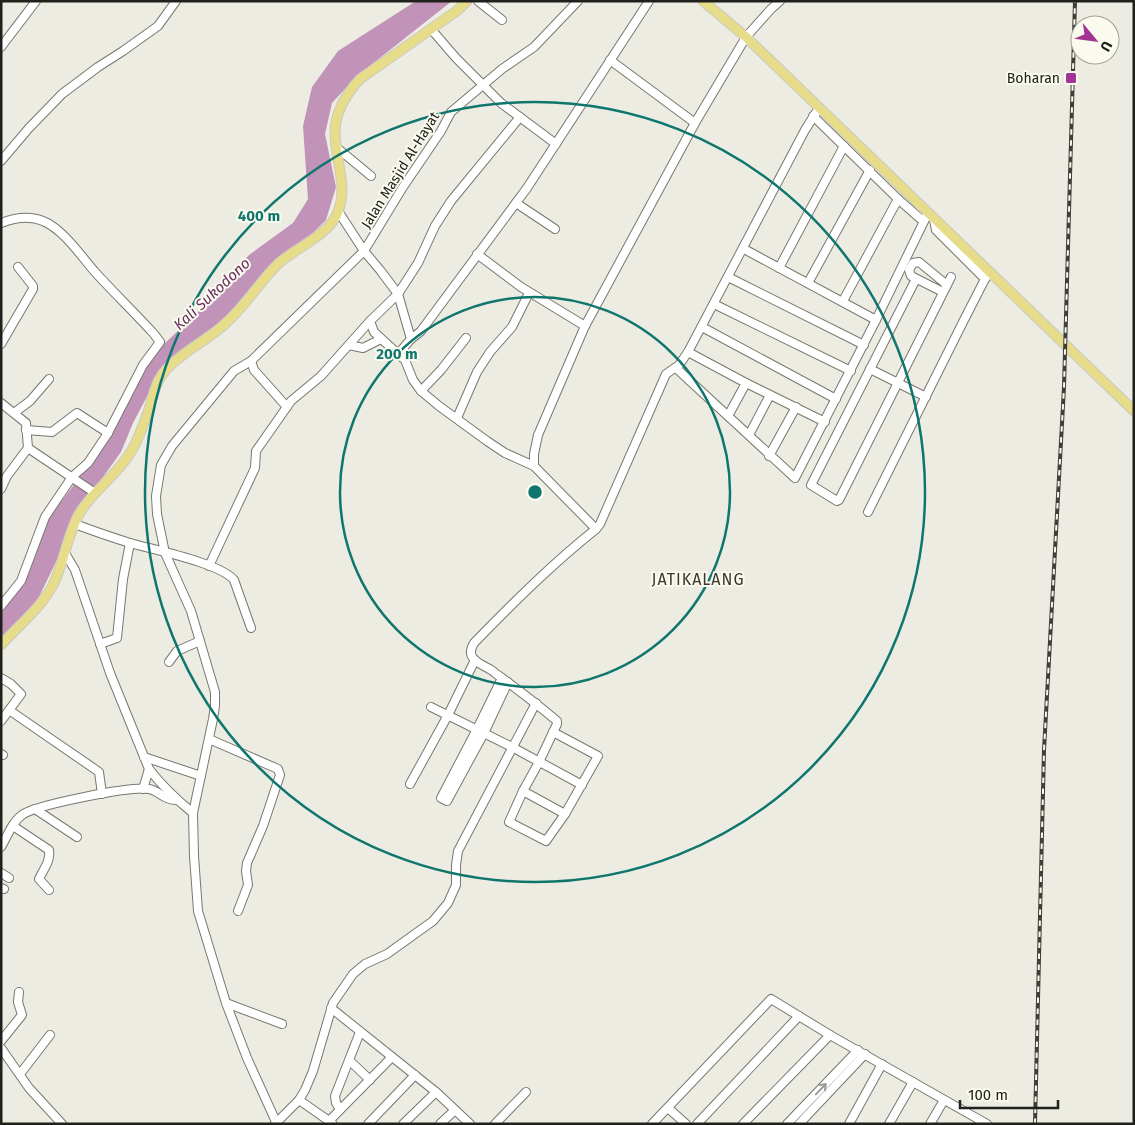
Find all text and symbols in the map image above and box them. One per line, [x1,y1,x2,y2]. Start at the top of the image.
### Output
north arrow [1070,15,1120,65]
text: U [1096,38,1116,54]
place label: Boharan [1007,70,1060,87]
marker: Boharan [1064,71,1078,85]
street label: Jalan Masjid Al-Hayat [358,108,444,232]
text: 400 m [238,207,280,225]
water label: Kali Sukodono [170,254,254,334]
text: 200 m [376,345,418,363]
centre of rings [526,483,544,501]
district label: JATIKALANG [652,570,745,589]
scale bar [960,1078,1058,1110]
one-way arrow [815,1082,827,1095]
text: 100 m [968,1086,1008,1104]

